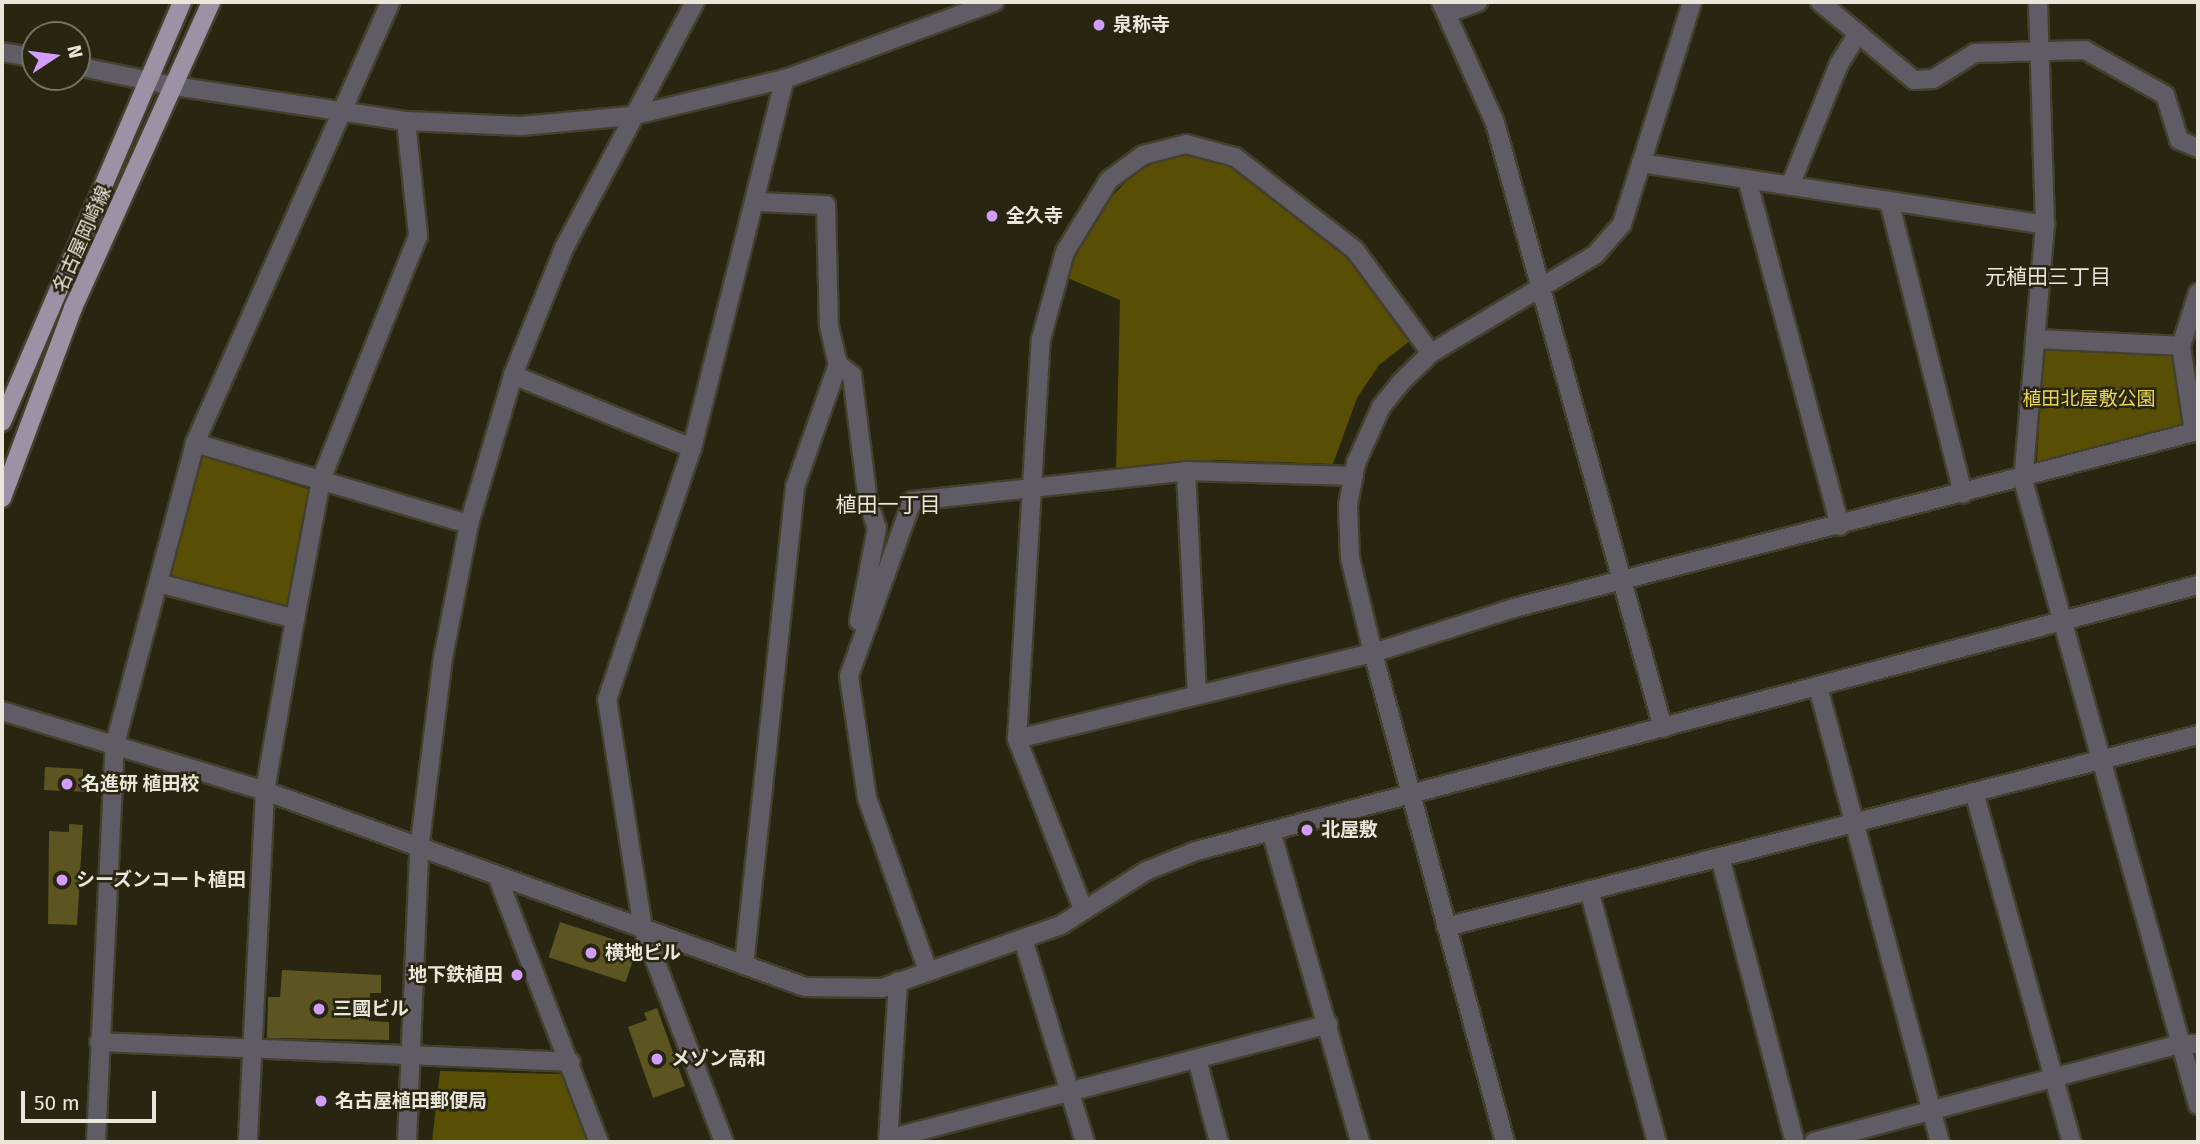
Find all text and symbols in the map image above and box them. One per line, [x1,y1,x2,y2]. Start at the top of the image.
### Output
place label: 泉称寺 [1113,14,1170,36]
marker: 泉称寺 [1091,17,1107,33]
north arrow [21,21,91,91]
text: N [62,43,88,60]
street label: 名古屋岡崎線 [48,182,116,296]
place label: 全久寺 [1006,205,1063,227]
marker: 全久寺 [984,208,1000,224]
district label: 元植田三丁目 [1985,264,2111,290]
park label: 植田北屋敷公園 [2023,388,2155,410]
district label: 植田一丁目 [836,492,940,518]
place label: 名進研 植田校 [81,773,200,795]
marker: 名進研 植田校 [59,776,75,792]
place label: 北屋敷 [1321,819,1378,841]
marker: 北屋敷 [1299,822,1315,838]
place label: シーズンコート植田 [76,869,247,891]
marker: シーズンコート植田 [54,872,70,888]
place label: 横地ビル [605,942,681,964]
marker: 横地ビル [583,945,599,961]
place label: 地下鉄植田 [408,964,503,986]
marker: 地下鉄植田 [509,967,525,983]
place label: 三國ビル [333,998,409,1020]
marker: 三國ビル [311,1001,327,1017]
place label: メゾン高和 [671,1048,766,1070]
marker: メゾン高和 [649,1051,665,1067]
scale bar [24,1078,159,1122]
text: 50 m [34,1090,80,1116]
place label: 名古屋植田郵便局 [335,1090,487,1112]
marker: 名古屋植田郵便局 [313,1093,329,1109]

